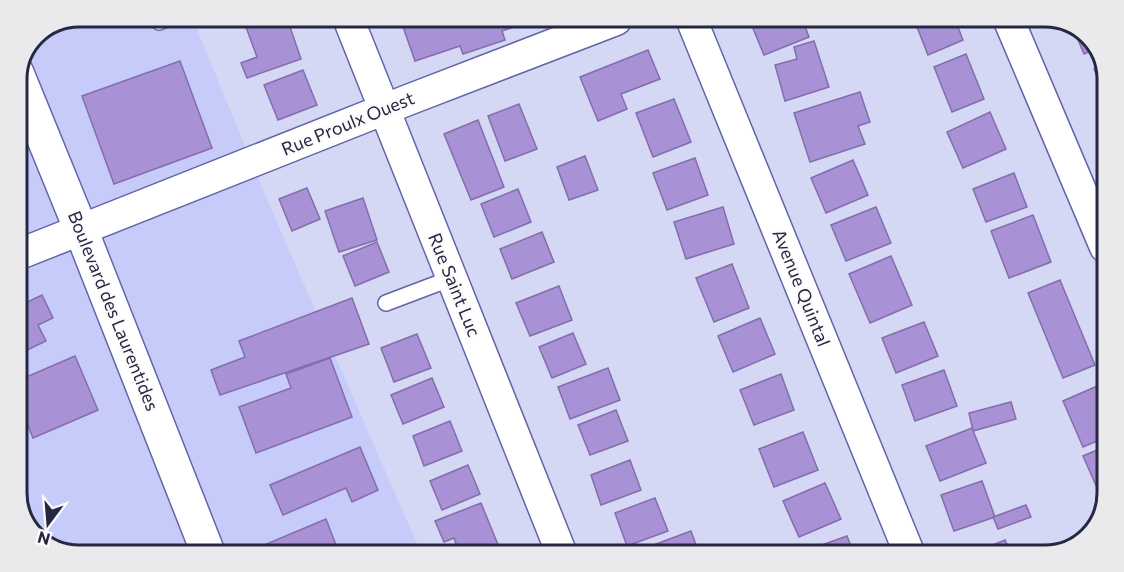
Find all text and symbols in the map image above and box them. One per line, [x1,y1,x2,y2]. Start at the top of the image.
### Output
street label: Rue Proulx Ouest [278,86,417,160]
street label: Boulevard des Laurentides [64,208,164,414]
street label: Avenue Quintal [768,226,835,349]
street label: Rue Saint Luc [424,230,486,340]
north arrow [18,494,78,554]
text: N [35,528,52,550]

